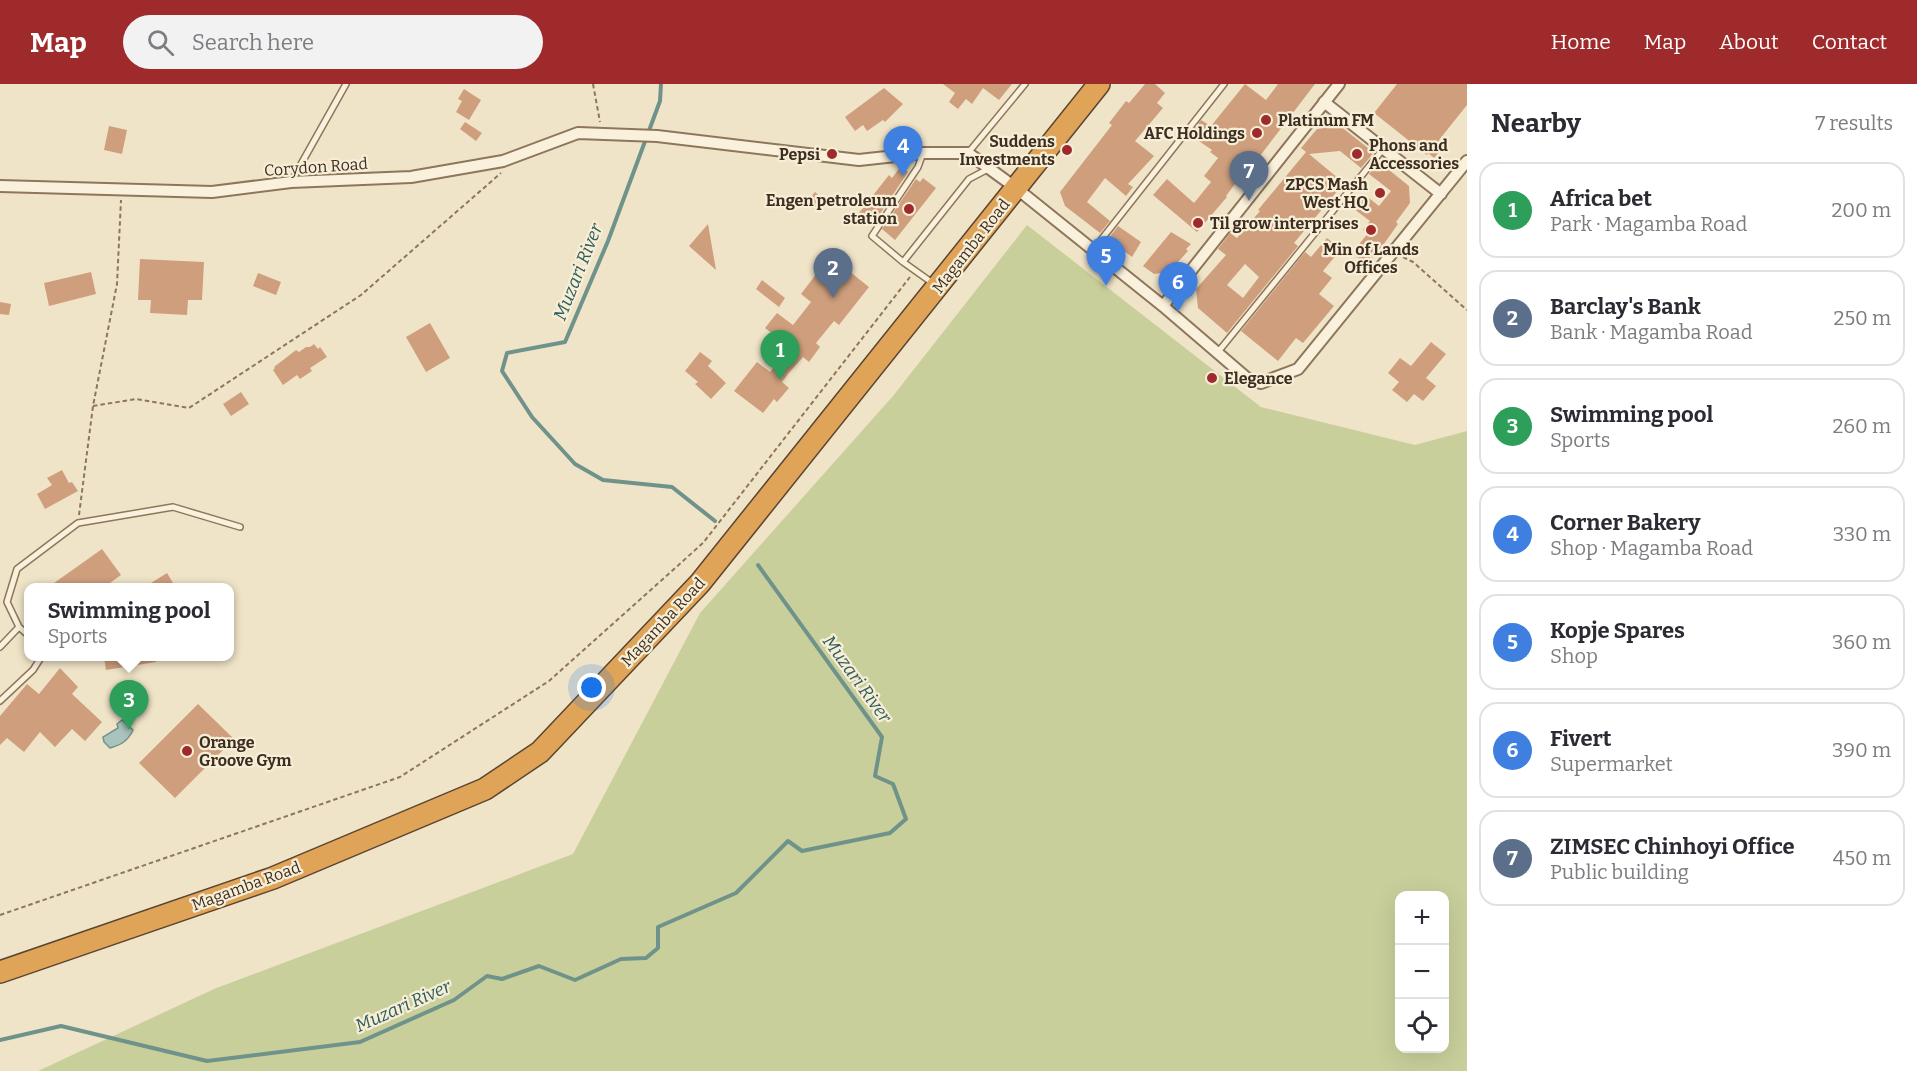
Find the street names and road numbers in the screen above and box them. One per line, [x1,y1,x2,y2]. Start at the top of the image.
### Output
street label: Corydon Road [263,154,369,180]
street label: Magamba Road [928,195,1014,297]
street label: Magamba Road [617,573,709,670]
street label: Magamba Road [189,857,303,914]

